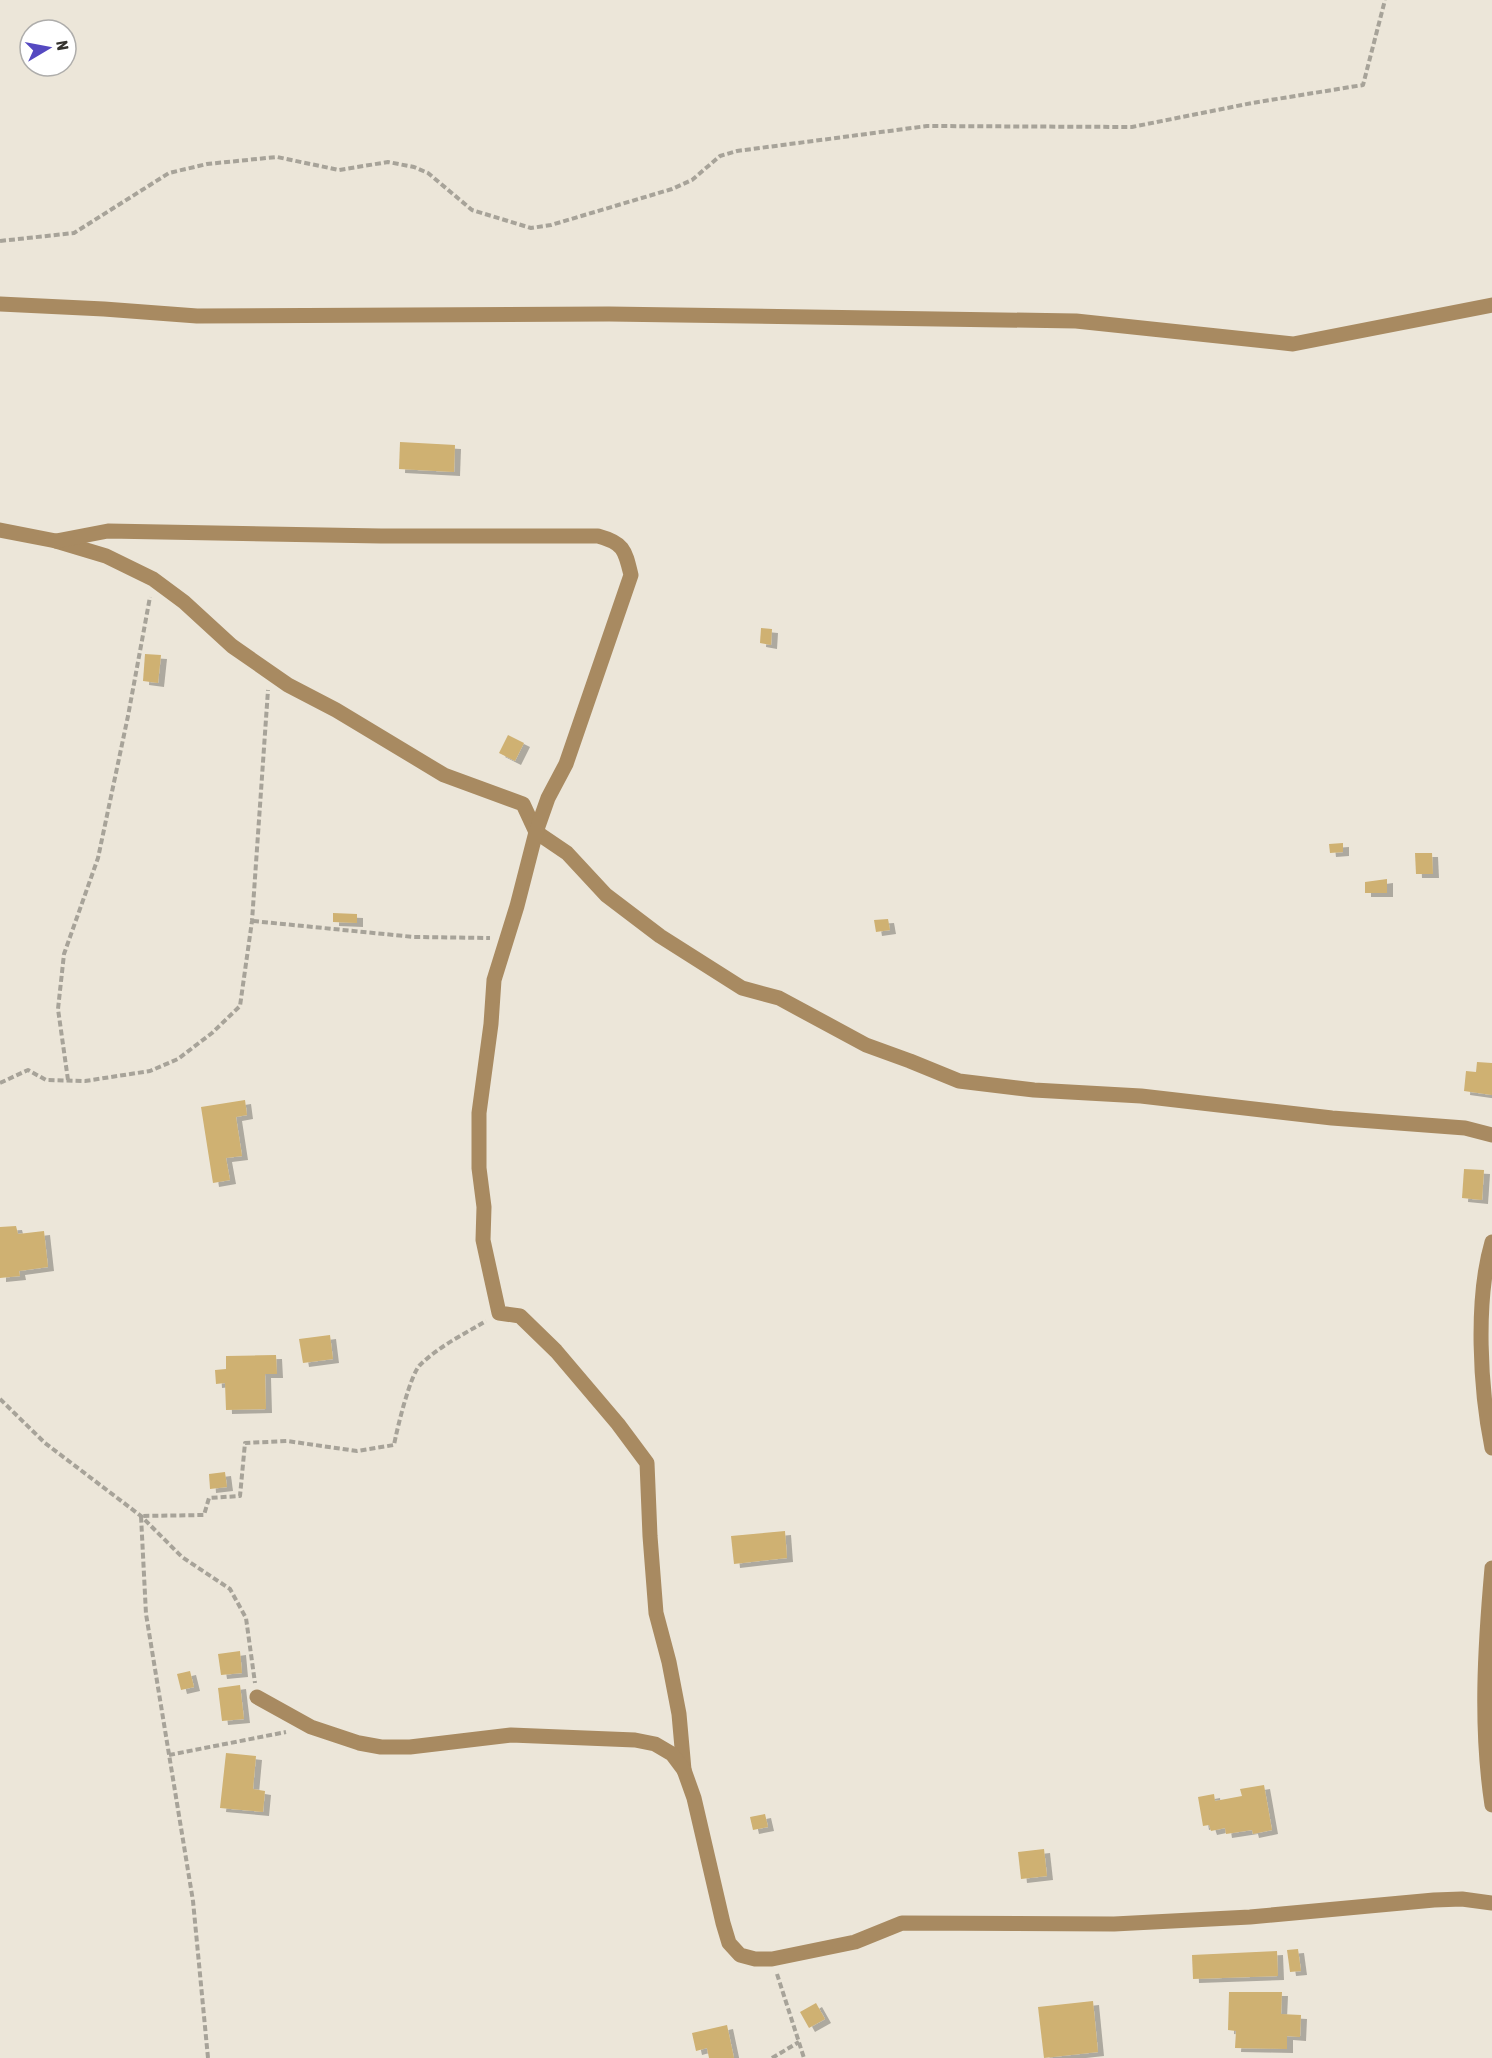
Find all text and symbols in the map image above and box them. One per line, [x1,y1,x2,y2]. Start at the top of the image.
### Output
north arrow [18,18,78,78]
text: N [53,39,72,52]

